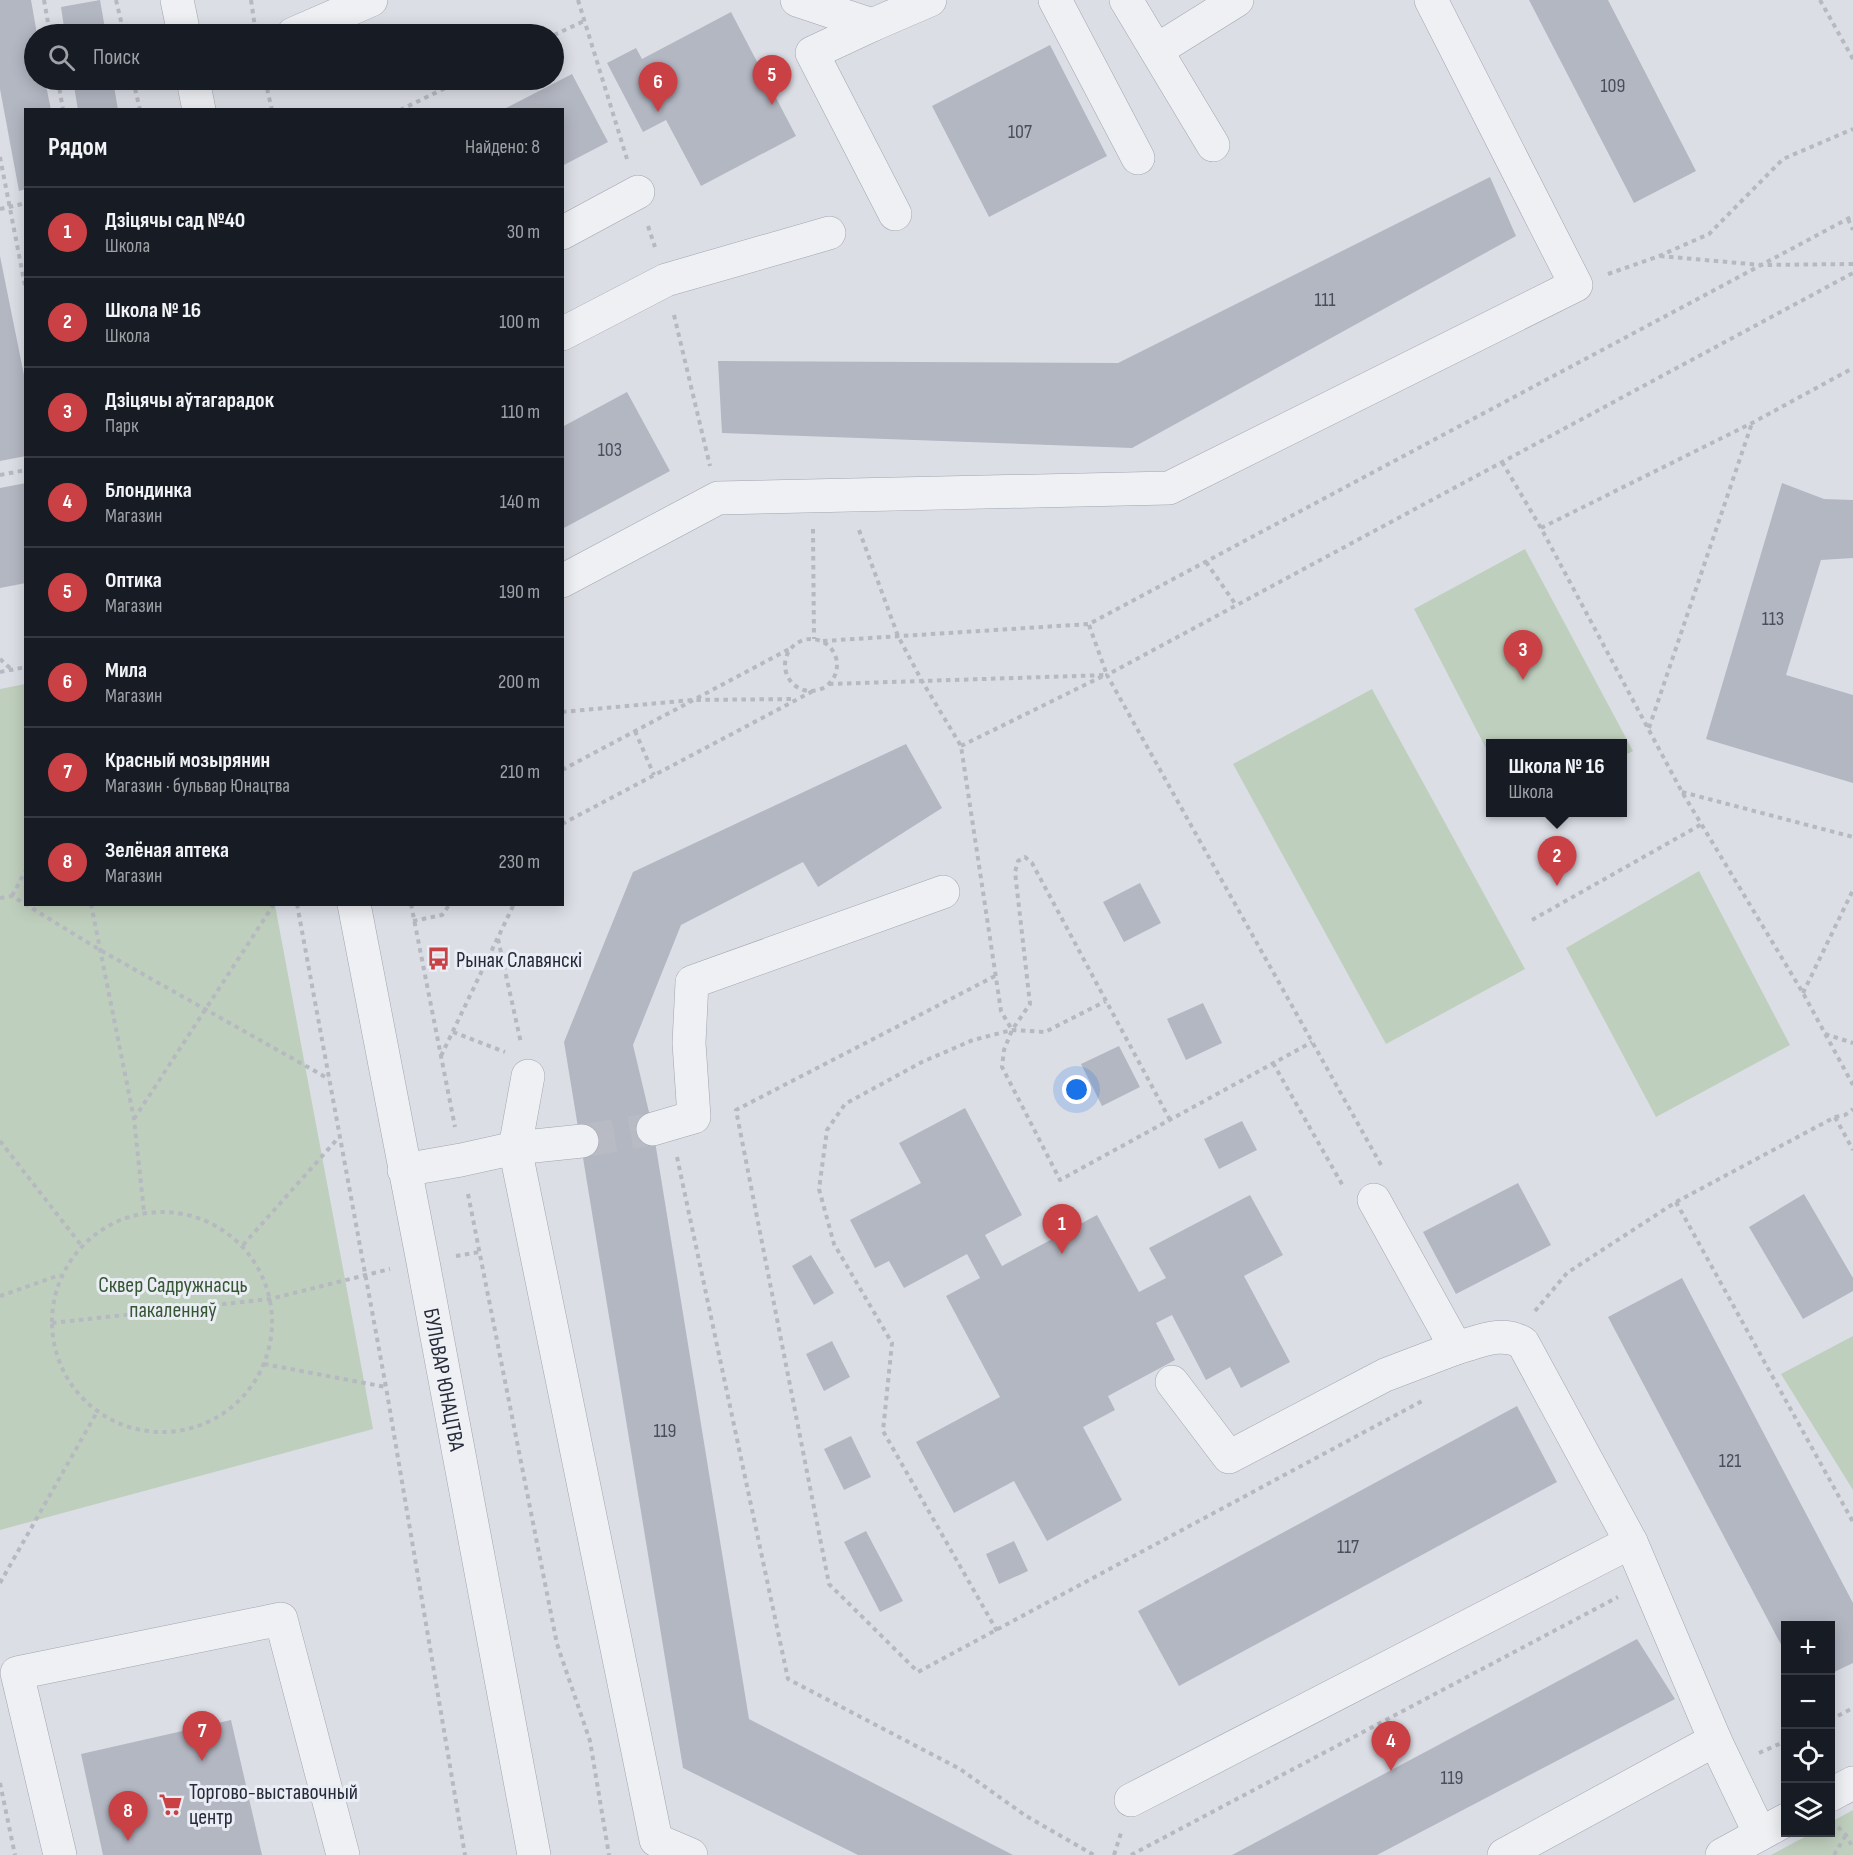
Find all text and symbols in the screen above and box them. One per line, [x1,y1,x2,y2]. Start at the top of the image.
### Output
search box [24,24,564,90]
icon: search [45,41,78,74]
text: Поиск [93,44,139,71]
pin: 5 [752,56,792,105]
pin: 6 [638,63,678,112]
house number: 109 [1601,74,1625,98]
house number: 107 [1008,120,1032,144]
text: Рядом [48,132,107,163]
text: Найдено: 8 [465,135,540,159]
text: Дзіцячы сад №40 [105,207,245,234]
text: 1 [64,220,71,244]
text: 30 m [507,220,540,244]
text: Школа [105,234,150,258]
house number: 111 [1315,288,1336,312]
text: Школа № 16 [105,297,201,324]
text: 2 [63,310,72,334]
text: 100 m [499,310,540,334]
text: Школа [105,324,150,348]
text: Дзіцячы аўтагарадок [105,387,274,414]
text: 3 [63,400,72,424]
text: 110 m [501,400,540,424]
text: Парк [105,414,139,438]
house number: 103 [598,438,622,462]
text: Блондинка [105,477,192,504]
text: 4 [63,490,72,514]
text: 140 m [500,490,540,514]
text: Магазин [105,504,162,528]
text: Оптика [105,567,162,594]
text: 5 [63,580,72,604]
text: 190 m [499,580,540,604]
text: Магазин [105,594,162,618]
house number: 113 [1762,607,1784,631]
pin: 3 [1504,630,1543,680]
text: Мила [105,657,147,684]
text: 6 [63,670,72,694]
text: 200 m [498,670,540,694]
text: Магазин [105,684,162,708]
popup [1486,739,1627,817]
text: Красный мозырянин [105,747,270,774]
text: Школа № 16 [1508,753,1605,780]
text: 7 [63,760,72,784]
text: 210 m [500,760,540,784]
text: Магазин · бульвар Юнацтва [105,774,290,798]
text: Школа [1508,780,1554,804]
pin: 2 [1538,836,1576,886]
text: Зелёная аптека [105,837,229,864]
text: 8 [63,850,72,874]
text: 230 m [498,850,540,874]
text: Магазин [105,864,162,888]
bus stop icon: Рынак Славянскі [425,946,451,972]
place label: Рынак Славянскі [456,947,582,974]
your location [1062,1075,1091,1104]
pin: 1 [1042,1204,1082,1254]
park label: Сквер Садружнасць пакаленняў [98,1272,248,1324]
street label: БУЛЬВАР ЮНАЦТВА [417,1306,470,1454]
house number: 119 [654,1419,676,1443]
house number: 121 [1719,1449,1741,1473]
house number: 117 [1337,1535,1359,1559]
map controls [1781,1621,1835,1837]
button: + [1781,1621,1835,1675]
button: − [1781,1675,1835,1729]
pin: 7 [182,1712,222,1761]
pin: 4 [1372,1722,1410,1771]
button: locate [1781,1729,1835,1783]
house number: 119 [1441,1766,1463,1790]
place label: Торгово-выставочный центр [189,1779,358,1831]
button: layers [1781,1783,1835,1837]
supermarket icon: Торгово-выставочный центр [158,1791,184,1817]
pin: 8 [108,1792,148,1841]

